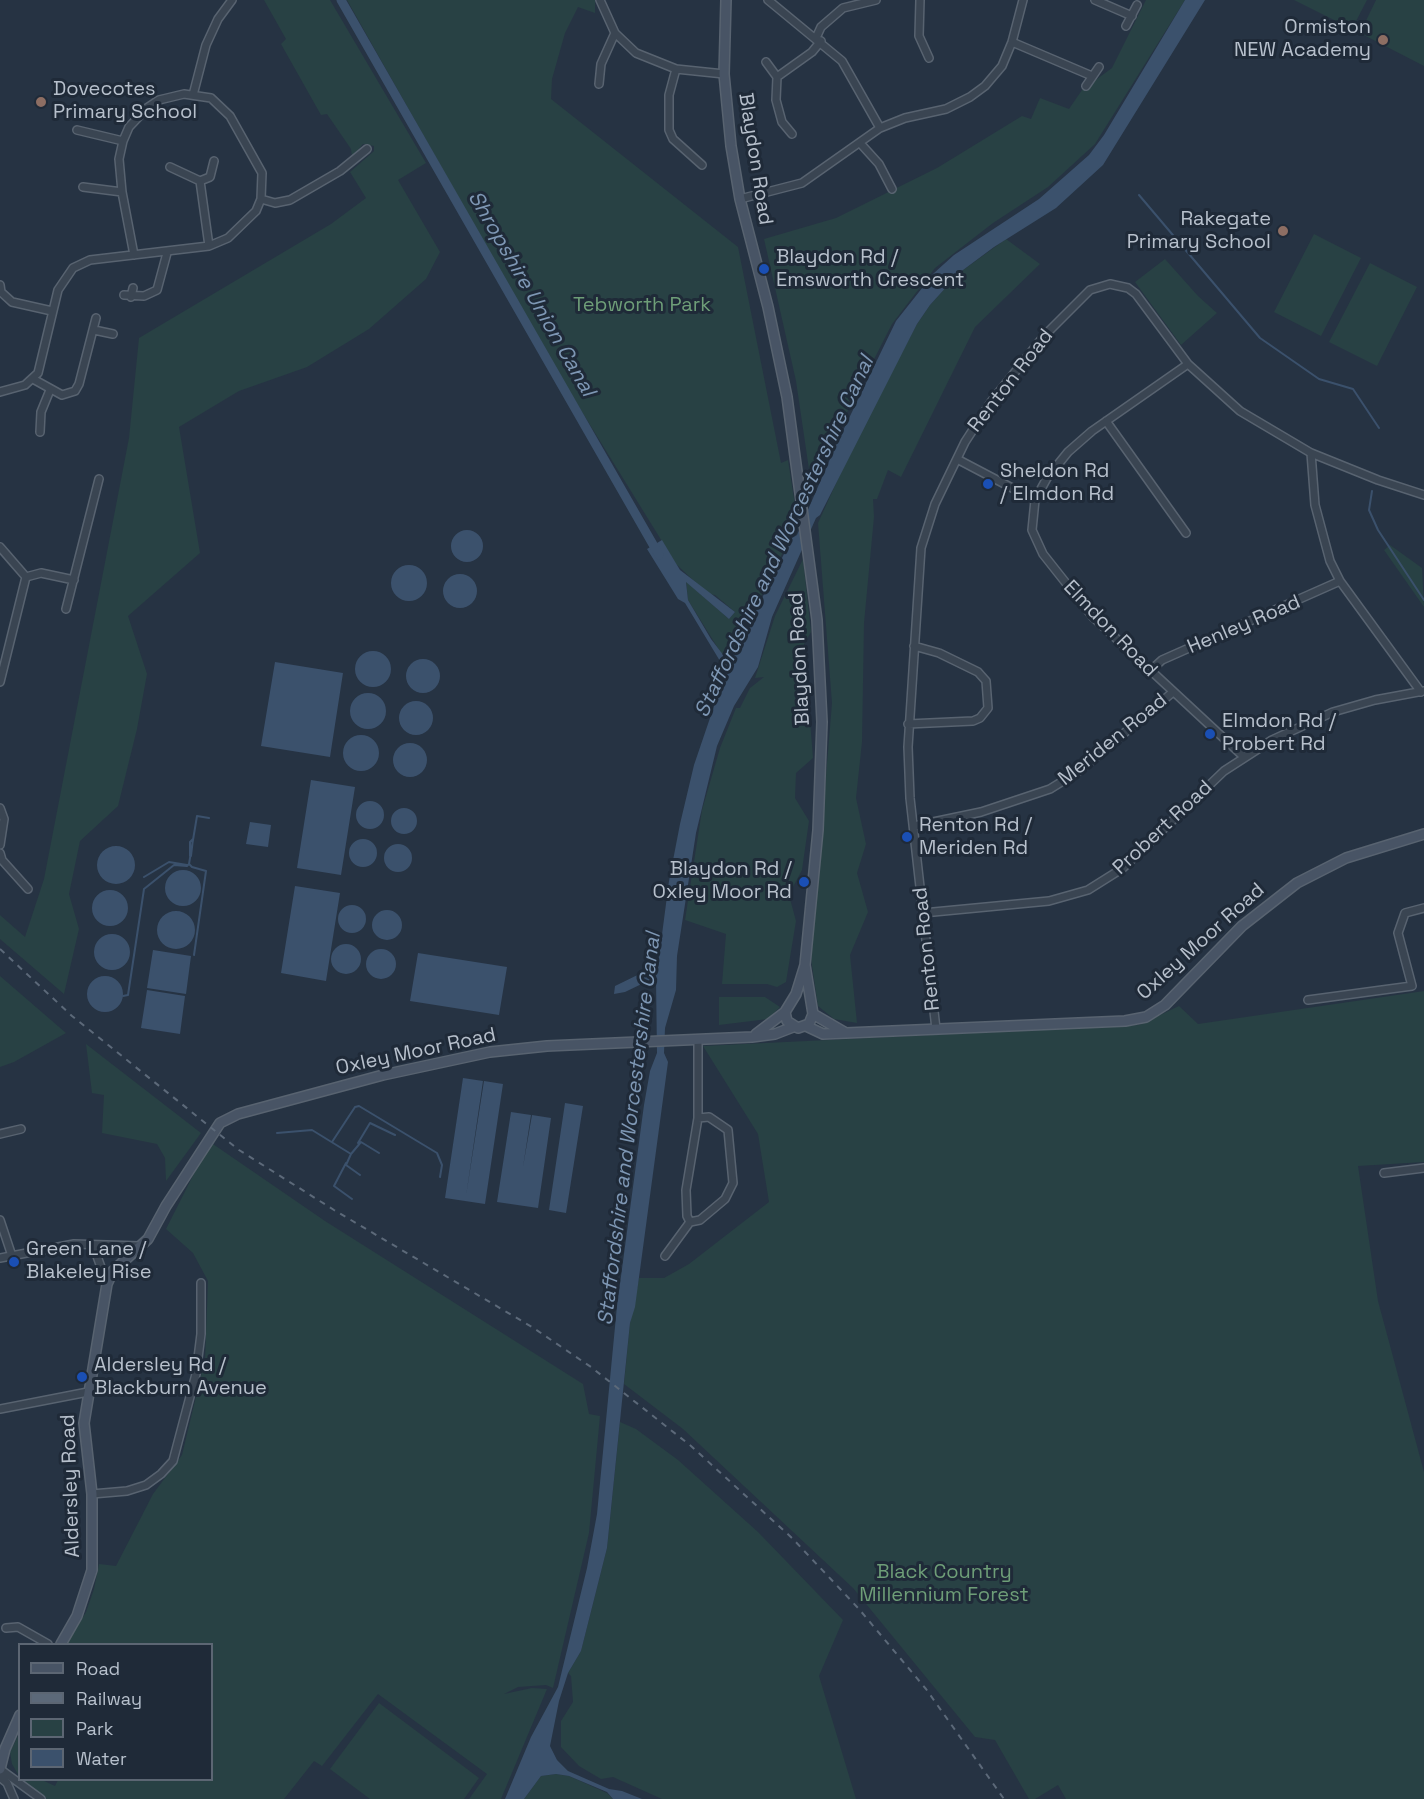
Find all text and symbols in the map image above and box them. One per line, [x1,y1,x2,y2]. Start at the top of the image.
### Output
place label: Ormiston NEW Academy [1234,16,1371,63]
marker: Ormiston NEW Academy [1376,33,1390,47]
place label: Dovecotes Primary School [53,78,197,125]
street label: Blaydon Road [733,91,777,227]
marker: Dovecotes Primary School [34,95,48,109]
water label: Shropshire Union Canal [462,187,600,401]
place label: Rakegate Primary School [1127,208,1271,255]
marker: Rakegate Primary School [1276,224,1290,238]
place label: Blaydon Rd / Emsworth Crescent [776,246,965,293]
marker: Blaydon Rd / Emsworth Crescent [757,262,771,276]
park label: Tebworth Park [573,294,711,318]
street label: Renton Road [963,325,1059,437]
water label: Staffordshire and Worcestershire Canal [690,352,880,722]
place label: Sheldon Rd / Elmdon Rd [1000,460,1114,507]
marker: Sheldon Rd / Elmdon Rd [981,477,995,491]
street label: Elmdon Road [1058,576,1162,682]
street label: Henley Road [1184,590,1304,660]
street label: Blaydon Road [785,592,815,726]
street label: Meriden Road [1054,689,1172,791]
place label: Elmdon Rd / Probert Rd [1222,710,1336,757]
marker: Elmdon Rd / Probert Rd [1203,727,1217,741]
street label: Probert Road [1108,776,1218,880]
place label: Renton Rd / Meriden Rd [919,814,1032,861]
marker: Renton Rd / Meriden Rd [900,830,914,844]
place label: Blaydon Rd / Oxley Moor Rd [652,858,792,905]
marker: Blaydon Rd / Oxley Moor Rd [797,875,811,889]
street label: Oxley Moor Road [1132,878,1270,1006]
street label: Renton Road [909,886,945,1012]
water label: Staffordshire and Worcestershire Canal [593,931,667,1327]
street label: Oxley Moor Road [334,1023,498,1081]
place label: Green Lane / Blakeley Rise [26,1238,152,1285]
marker: Green Lane / Blakeley Rise [7,1255,21,1269]
place label: Aldersley Rd / Blackburn Avenue [94,1354,267,1401]
marker: Aldersley Rd / Blackburn Avenue [75,1370,89,1384]
street label: Aldersley Road [57,1414,85,1558]
park label: Black Country Millennium Forest [859,1561,1029,1608]
legend [18,1643,213,1781]
text: Road [76,1657,120,1680]
text: Railway [76,1687,142,1710]
text: Park [76,1717,113,1740]
text: Water [76,1747,127,1770]

